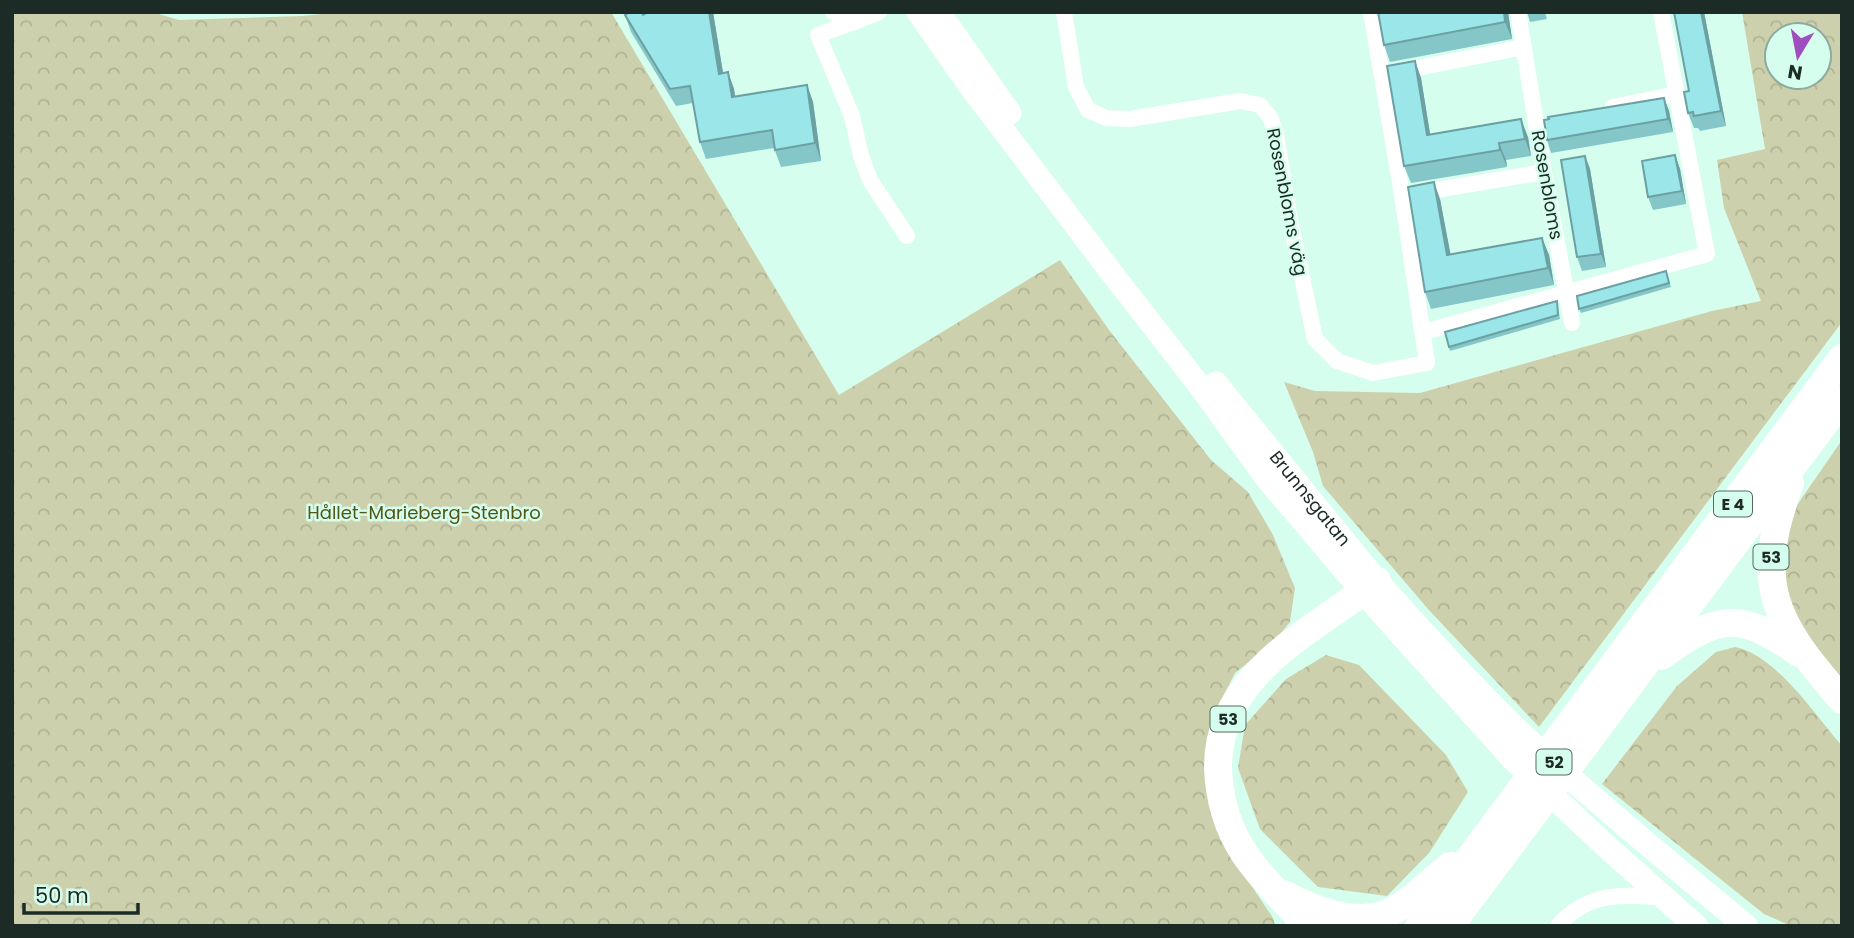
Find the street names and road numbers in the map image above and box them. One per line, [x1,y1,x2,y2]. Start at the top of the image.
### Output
street label: Rosenbloms väg [1261,126,1314,278]
street label: Rosenbloms [1526,128,1569,242]
street label: Brunnsgatan [1264,445,1357,551]
road number: E 4 [1714,491,1752,516]
road number: 53 [1754,544,1788,570]
road number: 53 [1210,706,1246,732]
road number: 52 [1536,750,1572,775]

